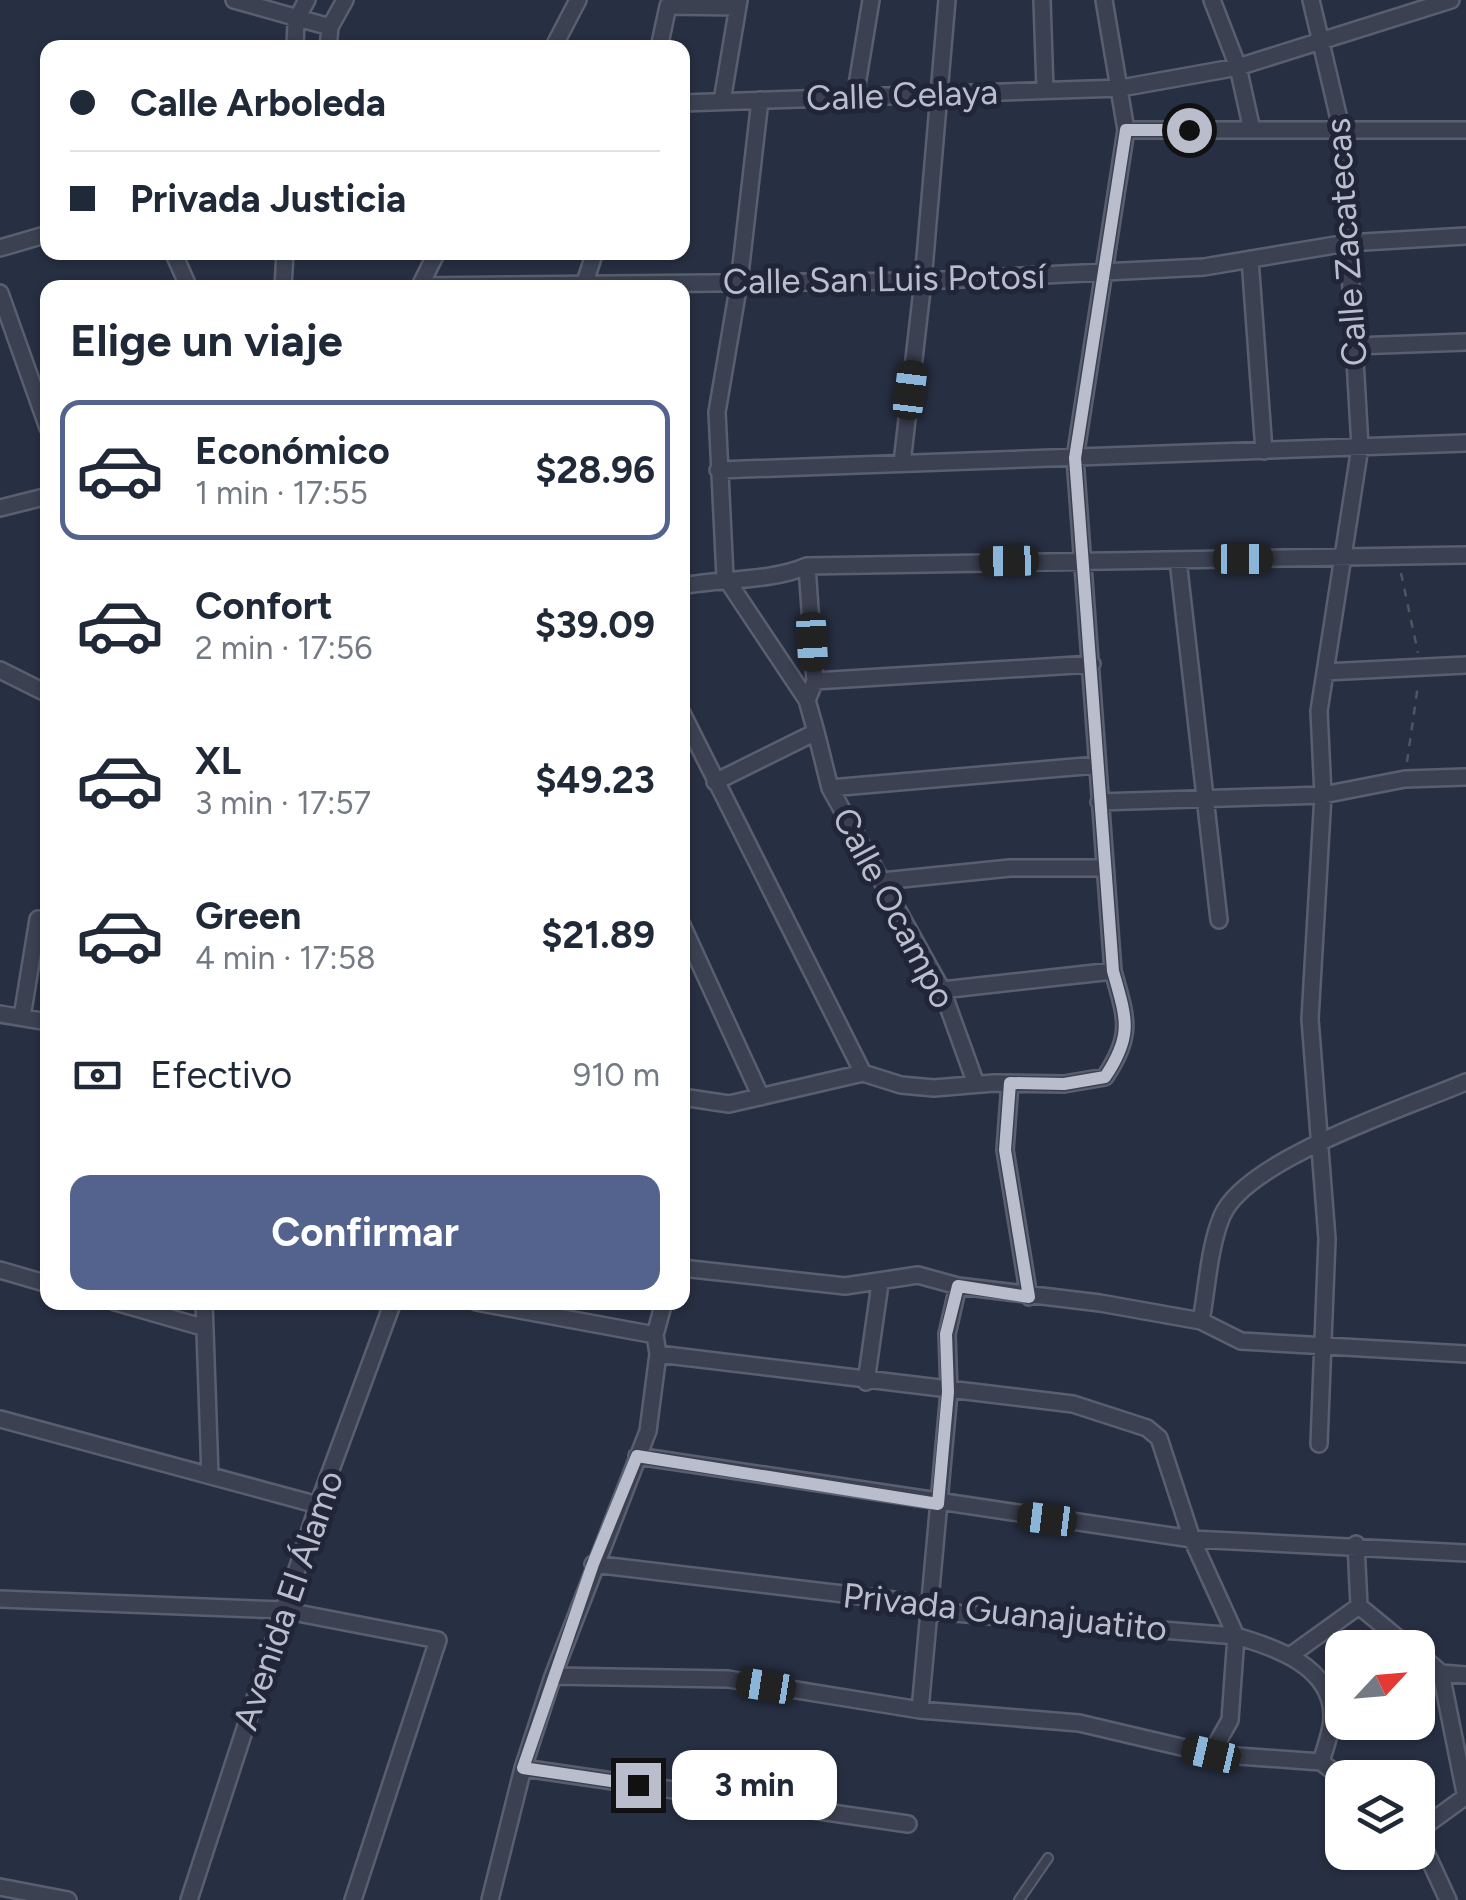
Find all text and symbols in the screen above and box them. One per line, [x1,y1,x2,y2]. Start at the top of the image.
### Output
street label: Calle Celaya [805,71,999,119]
text: Calle Arboleda [130,80,386,126]
route start [1167,108,1212,153]
street label: Calle Zacatecas [1316,117,1376,367]
text: Privada Justicia [130,176,406,222]
street label: Calle San Luis Potosí [722,255,1048,303]
text: Elige un viaje [70,313,343,367]
car [891,358,929,422]
icon: car [75,425,165,515]
text: Económico [195,428,390,474]
text: $28.96 [535,447,655,493]
text: 1 min · 17:55 [195,474,368,512]
car [1213,544,1273,574]
car [979,545,1039,577]
icon: car [75,580,165,670]
text: Confort [195,583,332,629]
text: $39.09 [535,602,655,648]
car [795,611,829,673]
text: 2 min · 17:56 [195,629,372,667]
icon: car [75,735,165,825]
text: XL [195,738,241,784]
text: $49.23 [535,757,655,803]
text: 3 min · 17:57 [195,784,371,822]
street label: Calle Ocampo [824,801,964,1015]
icon: car [75,890,165,980]
text: Green [195,893,301,939]
text: $21.89 [541,912,655,958]
text: 4 min · 17:58 [195,939,376,977]
icon: cash [70,1048,125,1103]
text: Efectivo [150,1052,292,1098]
text: 910 m [573,1056,660,1094]
button: Confirmar [70,1175,660,1290]
street label: Avenida El Álamo [224,1465,352,1735]
car [1015,1500,1079,1538]
street label: Privada Guanajuatito [841,1574,1169,1650]
north arrow [1325,1630,1435,1740]
map controls [1325,1630,1435,1870]
car [734,1666,798,1706]
car [1178,1733,1244,1775]
callout: 3 min [673,1750,838,1820]
button: layers [1325,1760,1435,1870]
route end [616,1763,661,1808]
text: 3 min [715,1766,794,1804]

